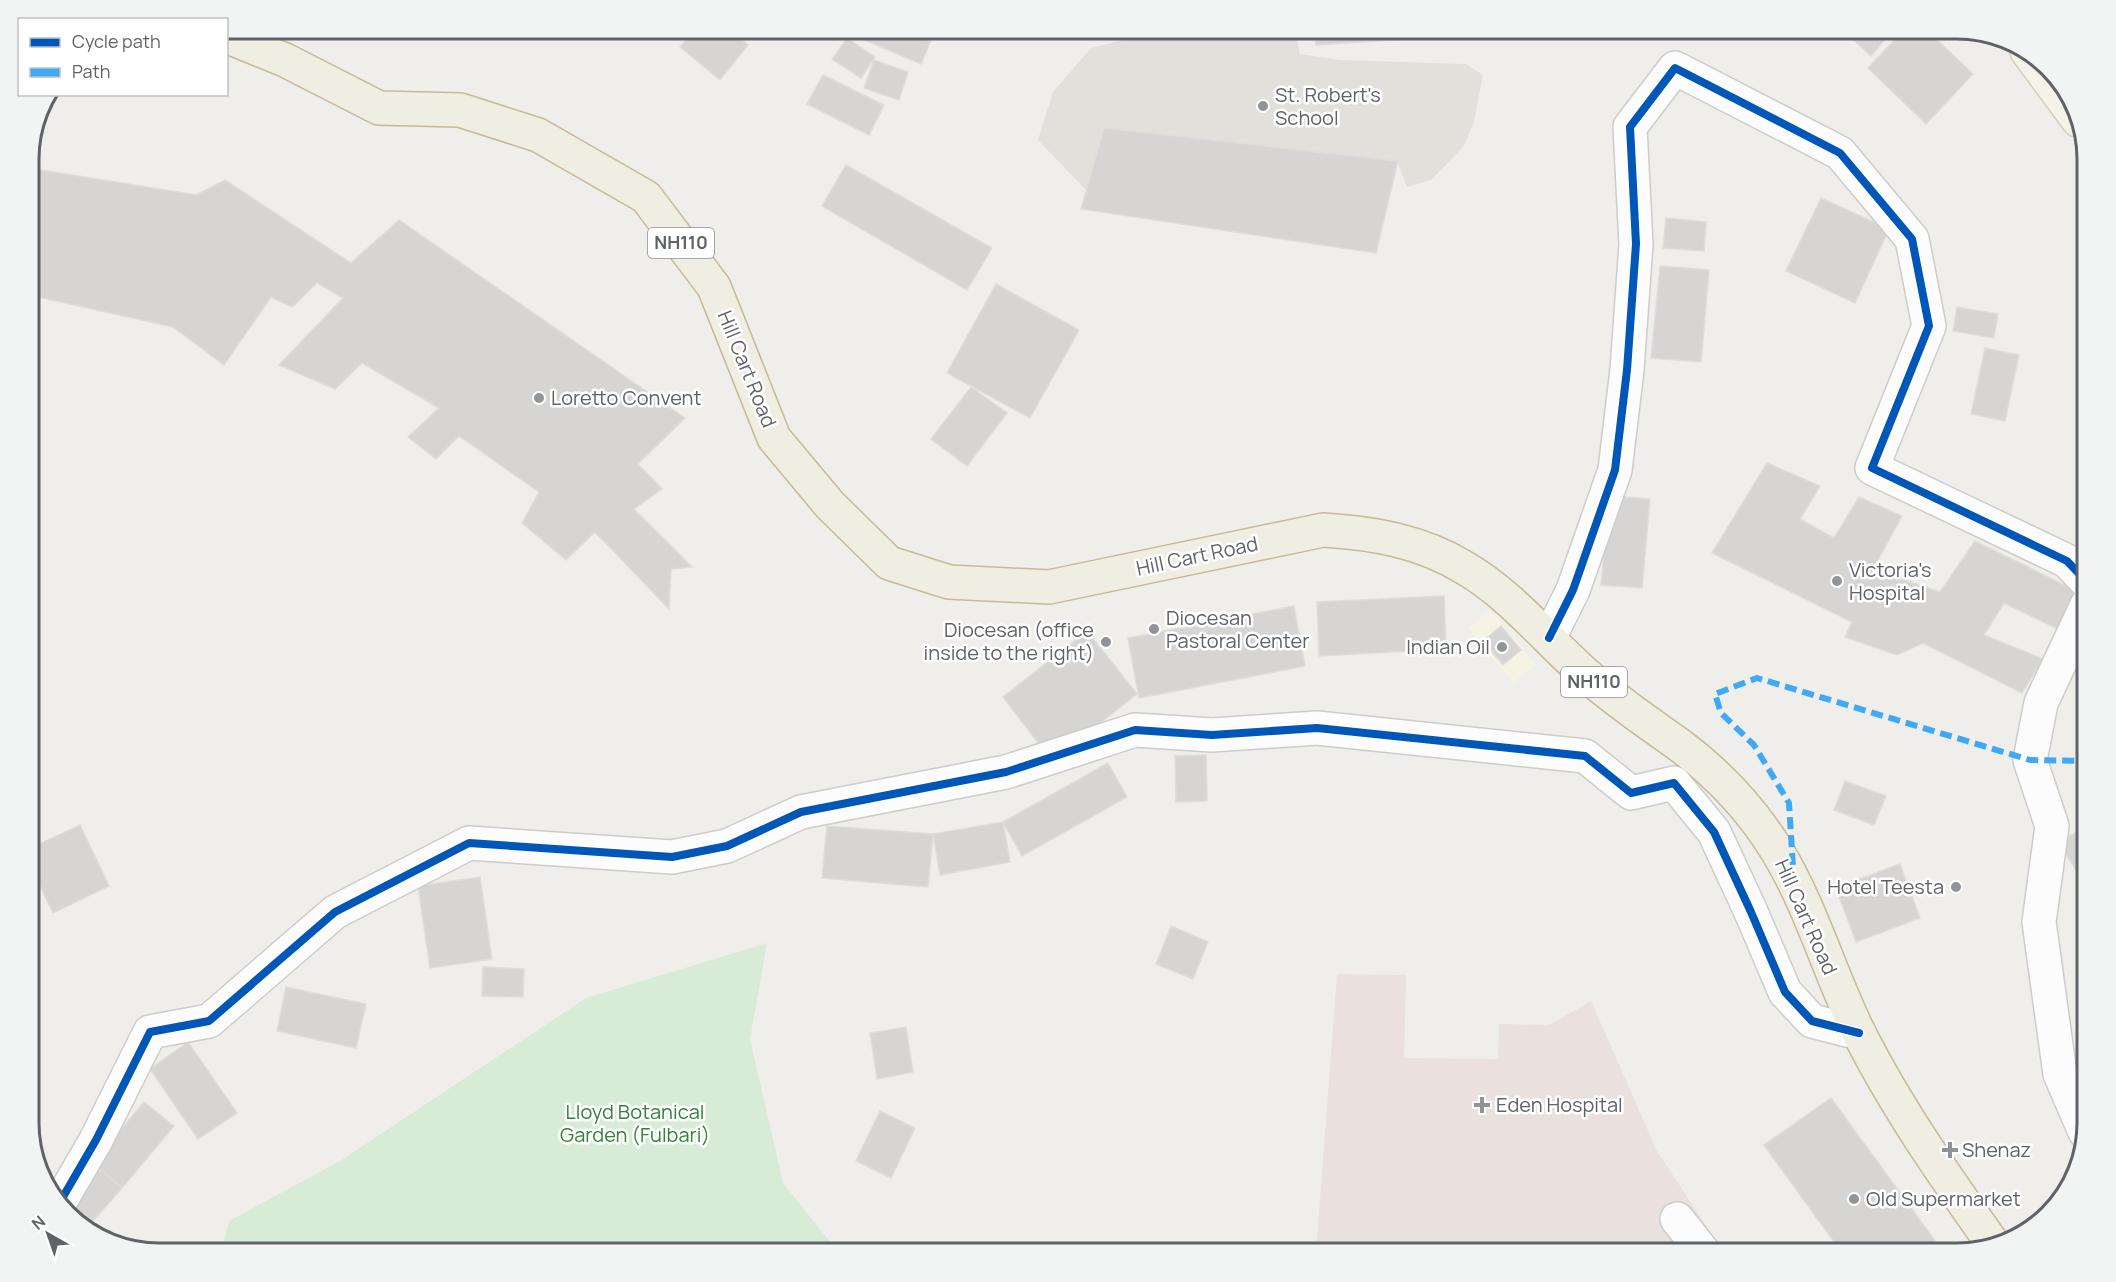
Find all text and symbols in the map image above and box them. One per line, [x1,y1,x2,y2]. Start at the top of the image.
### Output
legend [18,18,228,96]
text: Cycle path [72,29,161,53]
text: Path [72,59,110,83]
place label: St. Robert's School [1275,81,1381,131]
marker: St. Robert's School [1256,99,1270,113]
road number: NH110 [648,228,714,258]
street label: Hill Cart Road [712,306,783,431]
place label: Loretto Convent [551,384,701,411]
marker: Loretto Convent [532,391,546,405]
street label: Hill Cart Road [1134,529,1260,582]
place label: Victoria's Hospital [1849,556,1932,606]
marker: Victoria's Hospital [1830,574,1844,588]
place label: Diocesan Pastoral Center [1166,604,1309,654]
place label: Diocesan (office inside to the right) [924,616,1094,666]
marker: Diocesan Pastoral Center [1147,622,1161,636]
place label: Indian Oil [1406,633,1490,660]
marker: Diocesan (office inside to the right) [1099,635,1113,649]
marker: Indian Oil [1495,640,1509,654]
road number: NH110 [1561,667,1627,697]
street label: Hill Cart Road [1769,855,1844,979]
place label: Hotel Teesta [1827,873,1944,900]
marker: Hotel Teesta [1949,880,1963,894]
place label: Eden Hospital [1496,1091,1623,1118]
marker: Eden Hospital [1473,1096,1491,1114]
park label: Lloyd Botanical Garden (Fulbari) [560,1098,710,1148]
place label: Shenaz [1962,1136,2031,1163]
marker: Shenaz [1943,1143,1957,1157]
place label: Old Supermarket [1866,1185,2021,1212]
marker: Old Supermarket [1847,1192,1861,1206]
north arrow [18,1204,78,1264]
text: N [27,1210,50,1235]

